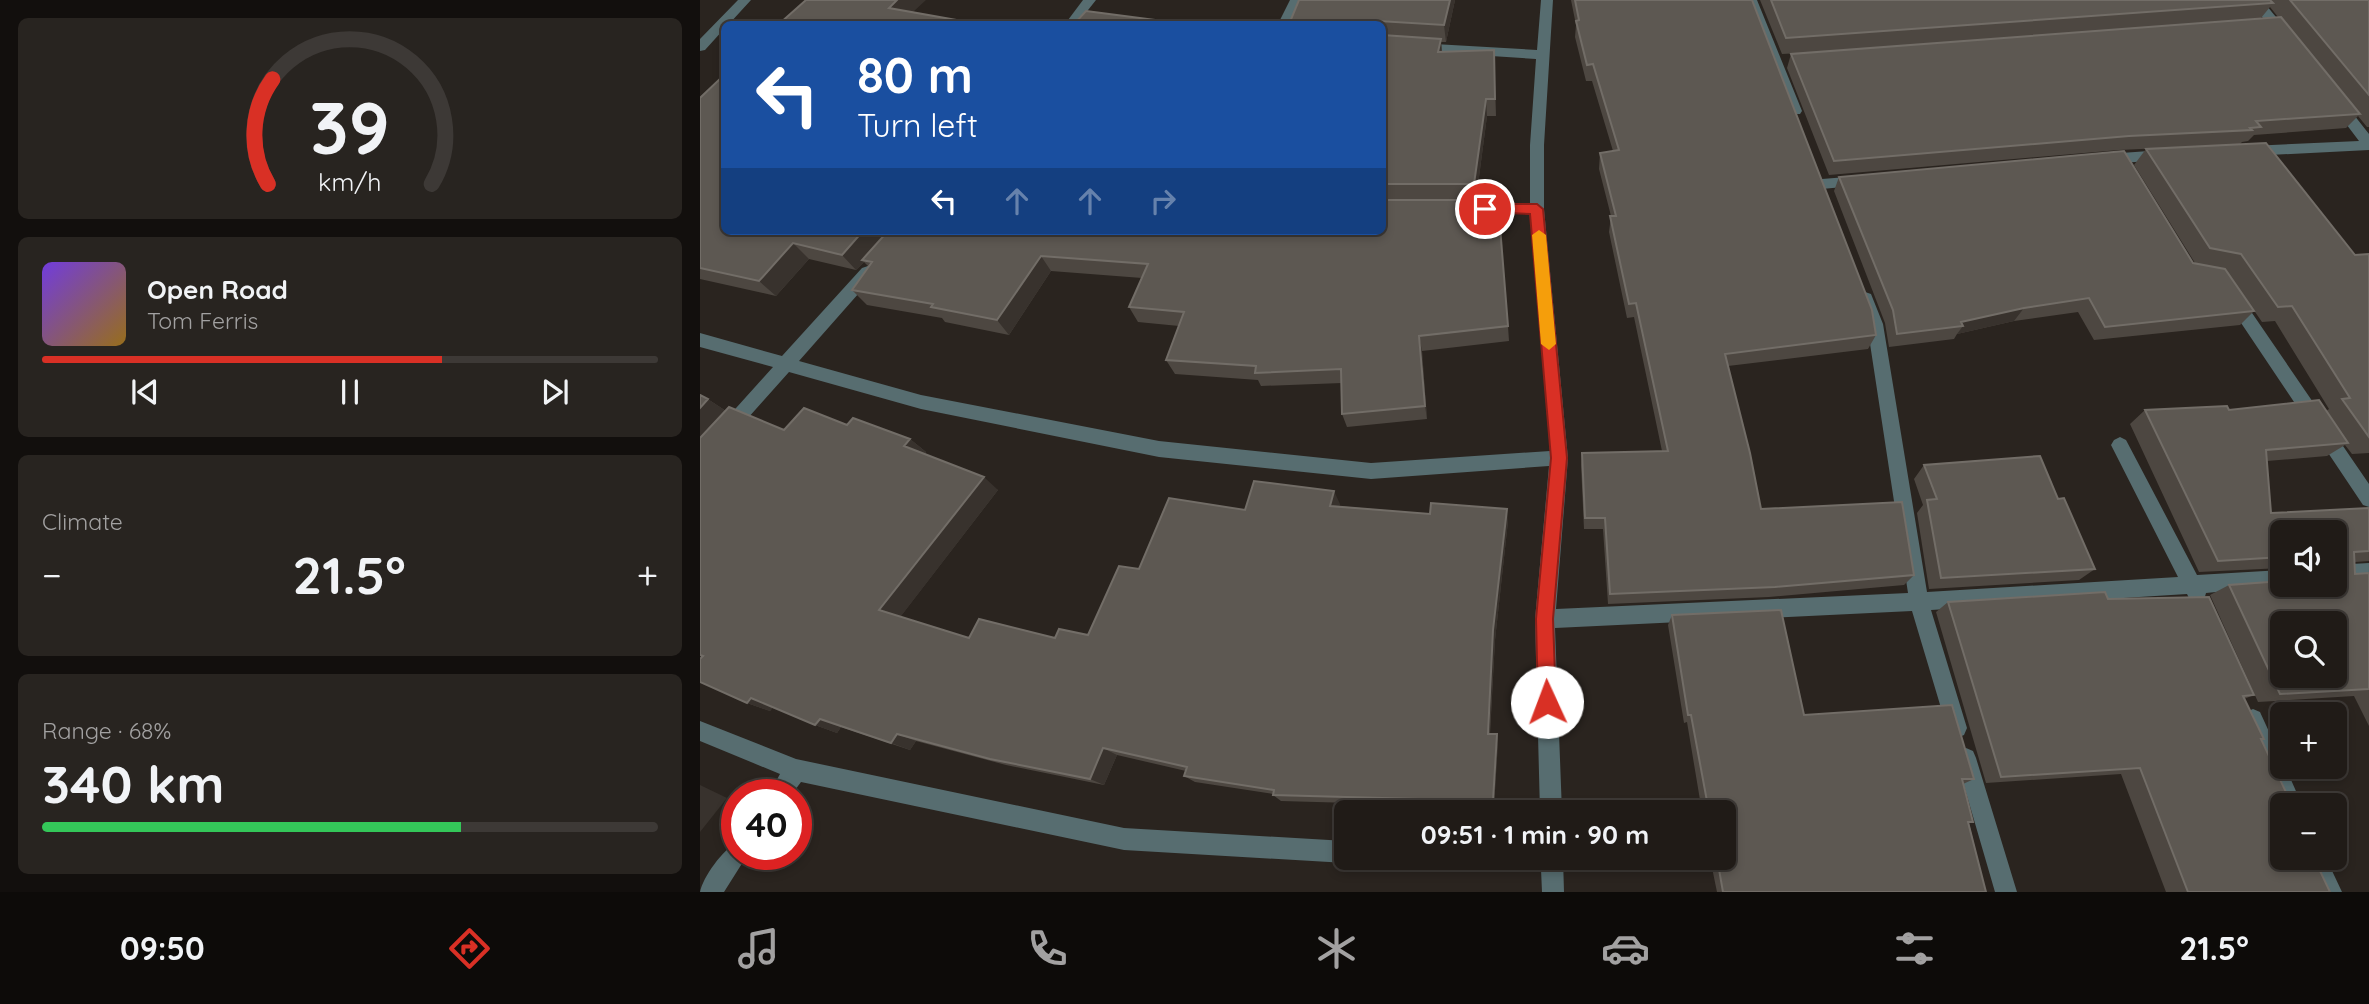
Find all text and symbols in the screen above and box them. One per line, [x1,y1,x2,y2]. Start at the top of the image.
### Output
text: 80 m [857,44,973,105]
icon: left [742,49,833,140]
text: 39 [310,82,390,173]
text: Turn left [857,105,978,145]
text: km/h [318,166,382,197]
pin [1455,179,1515,239]
icon: left [925,182,963,220]
icon: ahead [998,182,1036,220]
icon: ahead [1071,182,1109,220]
icon: right [1144,182,1182,220]
icon: arrive [1466,190,1504,228]
text: Open Road [147,273,288,306]
text: Tom Ferris [147,306,258,335]
icon: previous [126,373,164,411]
icon: pause [331,373,369,411]
icon: next [536,373,574,411]
text: Climate [42,507,123,536]
map controls [2270,520,2347,870]
button: sound [2270,520,2347,597]
text: 21.5° [293,542,406,607]
text: − [42,551,62,599]
text: + [637,551,658,599]
button: search [2270,611,2347,688]
position arrow [1510,665,1584,739]
button: + [2270,702,2347,779]
text: Range · 68% [42,716,171,745]
text: 340 km [42,751,225,816]
speed limit sign: 40 [721,779,812,870]
button: − [2270,793,2347,870]
text: 09:51 · 1 min · 90 m [1421,818,1649,851]
icon: directions [445,924,494,973]
icon: music [734,924,783,973]
icon: phone [1023,924,1072,973]
icon: climate [1312,924,1361,973]
icon: car [1601,924,1650,973]
icon: filters [1890,924,1939,973]
text: 09:50 [120,928,205,968]
text: 21.5° [2179,928,2249,968]

